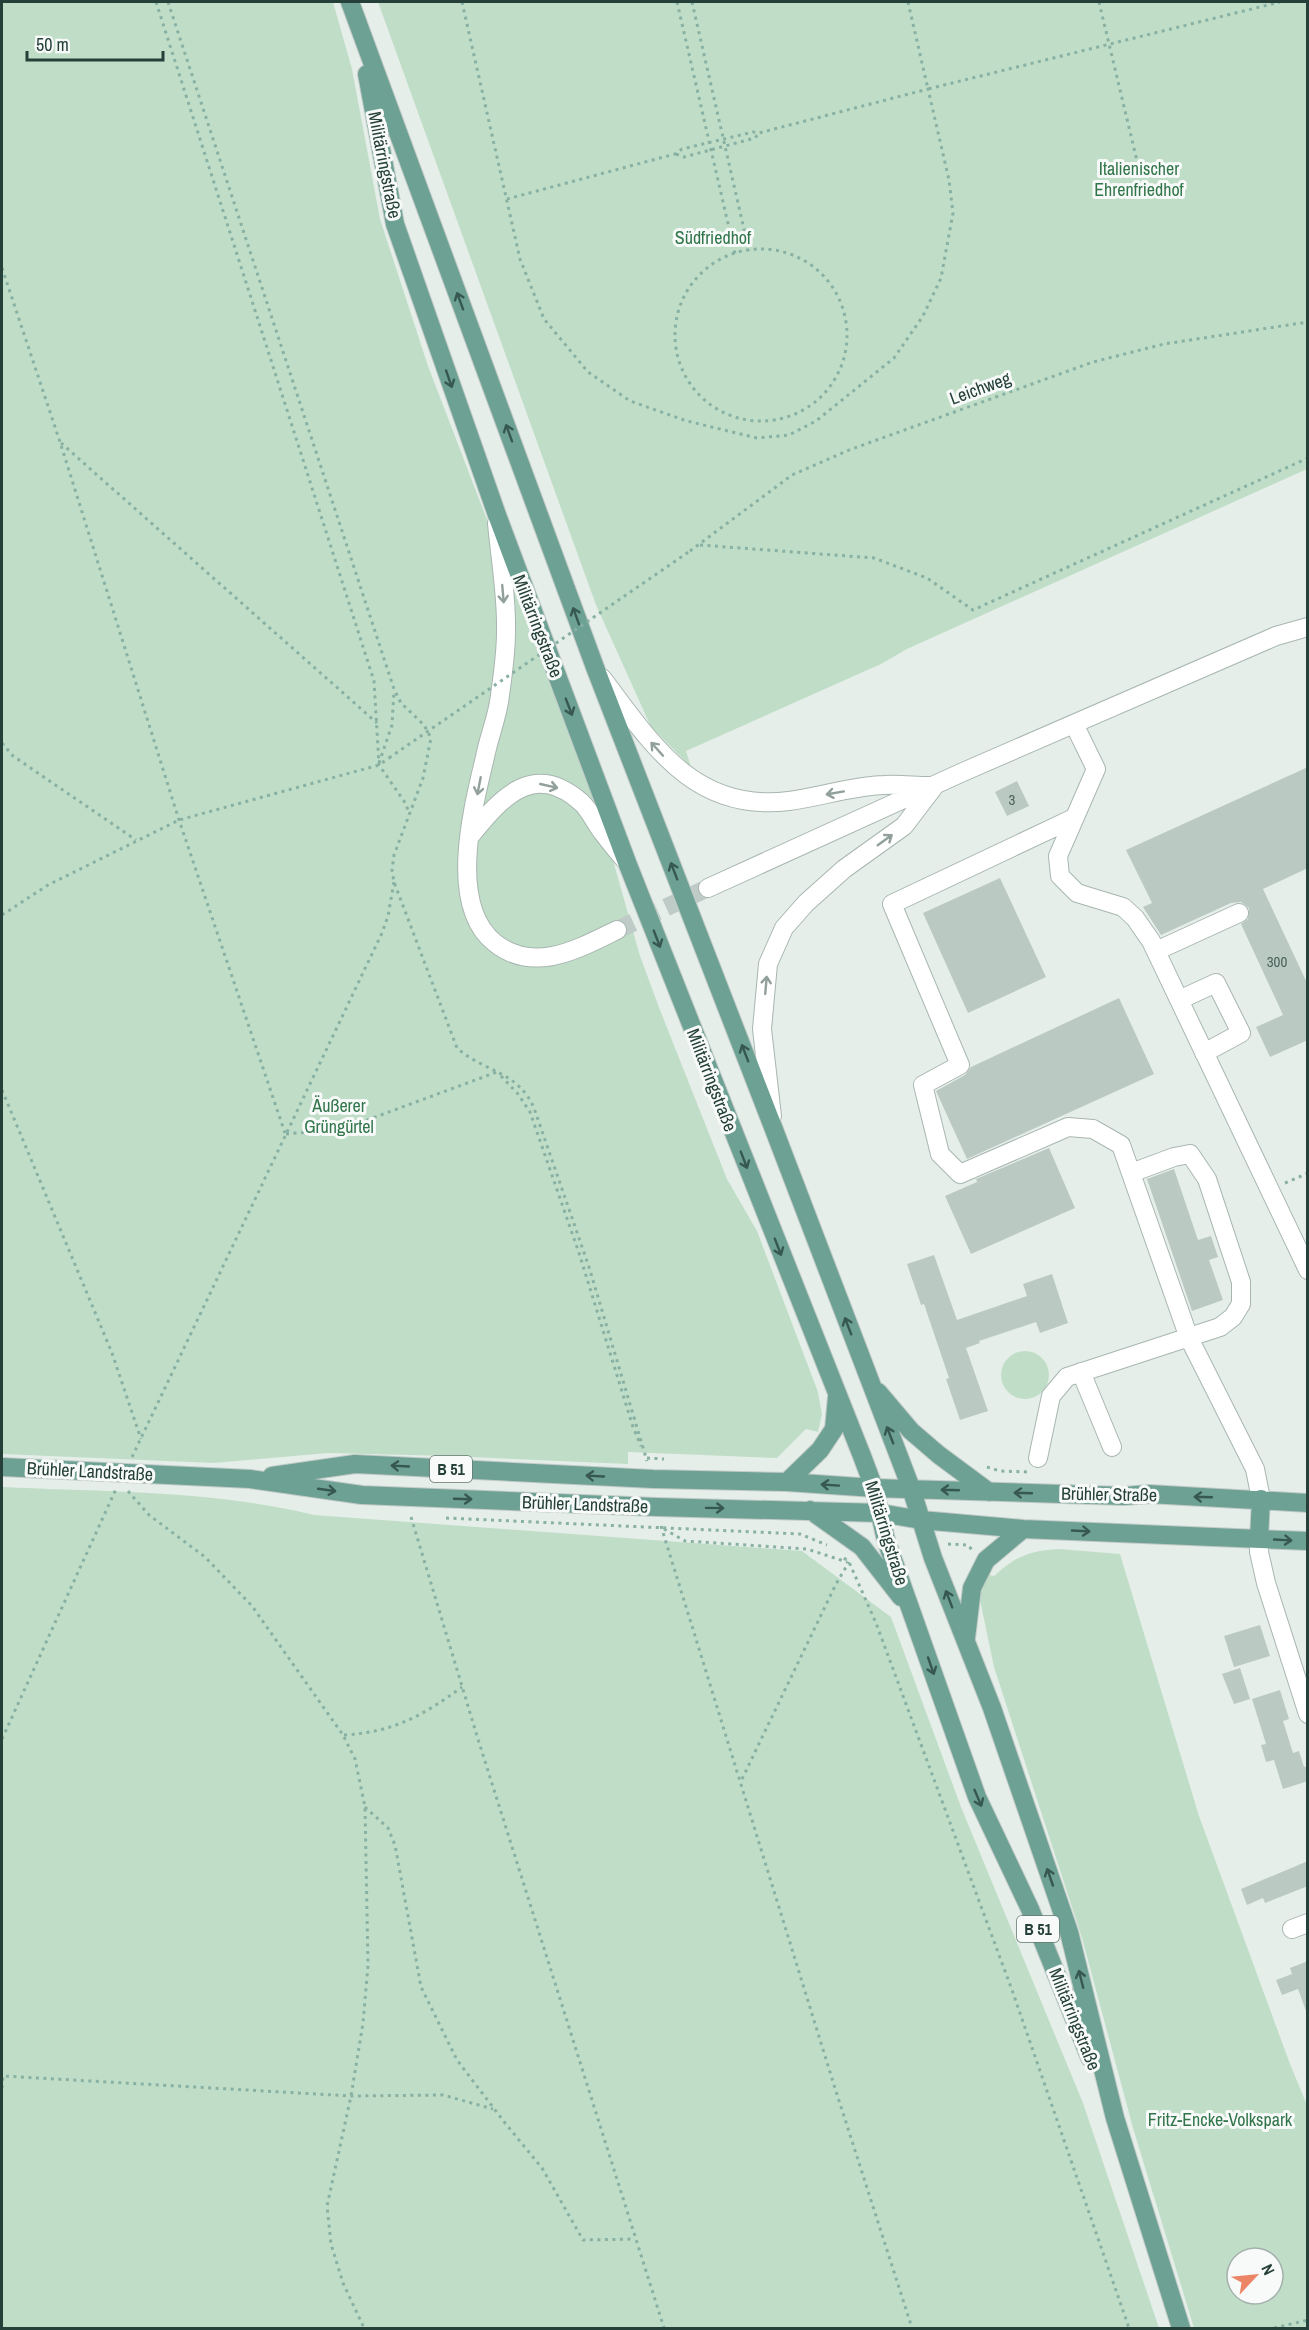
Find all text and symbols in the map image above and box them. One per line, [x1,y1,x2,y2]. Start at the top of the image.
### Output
scale bar [27,24,164,62]
text: 50 m [36,32,69,57]
street label: Militärringstraße [362,109,408,221]
park label: Italienischer Ehrenfriedhof [1094,156,1185,202]
park label: Südfriedhof [675,225,752,250]
one-way arrow [454,292,465,311]
street label: Leichweg [946,365,1015,411]
one-way arrow [444,369,455,388]
one-way arrow [503,424,514,442]
street label: Militärringstraße [507,571,569,681]
one-way arrow [498,584,509,604]
one-way arrow [570,607,581,625]
one-way arrow [564,697,575,716]
one-way arrow [650,742,664,757]
one-way arrow [473,776,484,796]
one-way arrow [539,781,558,792]
one-way arrow [825,788,845,799]
house number: 3 [1009,789,1016,810]
one-way arrow [876,834,892,846]
one-way arrow [668,862,679,881]
one-way arrow [652,929,663,948]
house number: 300 [1267,951,1287,972]
one-way arrow [761,976,772,996]
street label: Militärringstraße [681,1025,743,1135]
one-way arrow [738,1044,749,1062]
park label: Äußerer Grüngürtel [304,1093,374,1139]
one-way arrow [739,1150,750,1169]
one-way arrow [773,1237,784,1256]
one-way arrow [842,1318,853,1336]
one-way arrow [883,1426,894,1444]
street label: Brühler Landstraße [26,1455,154,1487]
road number: B 51 [430,1456,472,1482]
one-way arrow [390,1461,410,1472]
one-way arrow [585,1470,605,1481]
street label: Militärringstraße [859,1478,915,1588]
one-way arrow [821,1479,841,1490]
street label: Brühler Straße [1061,1481,1157,1507]
one-way arrow [316,1484,336,1495]
one-way arrow [940,1484,960,1495]
one-way arrow [1014,1487,1034,1498]
street label: Brühler Landstraße [521,1489,649,1519]
one-way arrow [1193,1491,1213,1502]
one-way arrow [452,1493,472,1504]
one-way arrow [704,1502,724,1514]
one-way arrow [1071,1526,1091,1537]
one-way arrow [1273,1535,1293,1546]
one-way arrow [943,1590,954,1609]
one-way arrow [926,1657,937,1675]
one-way arrow [973,1788,984,1806]
one-way arrow [1044,1868,1055,1887]
road number: B 51 [1017,1916,1059,1942]
street label: Militärringstraße [1043,1964,1107,2074]
one-way arrow [1074,1970,1086,1989]
park label: Fritz-Encke-Volkspark [1148,2107,1293,2132]
north arrow [1225,2246,1285,2306]
text: N [1257,2260,1280,2279]

